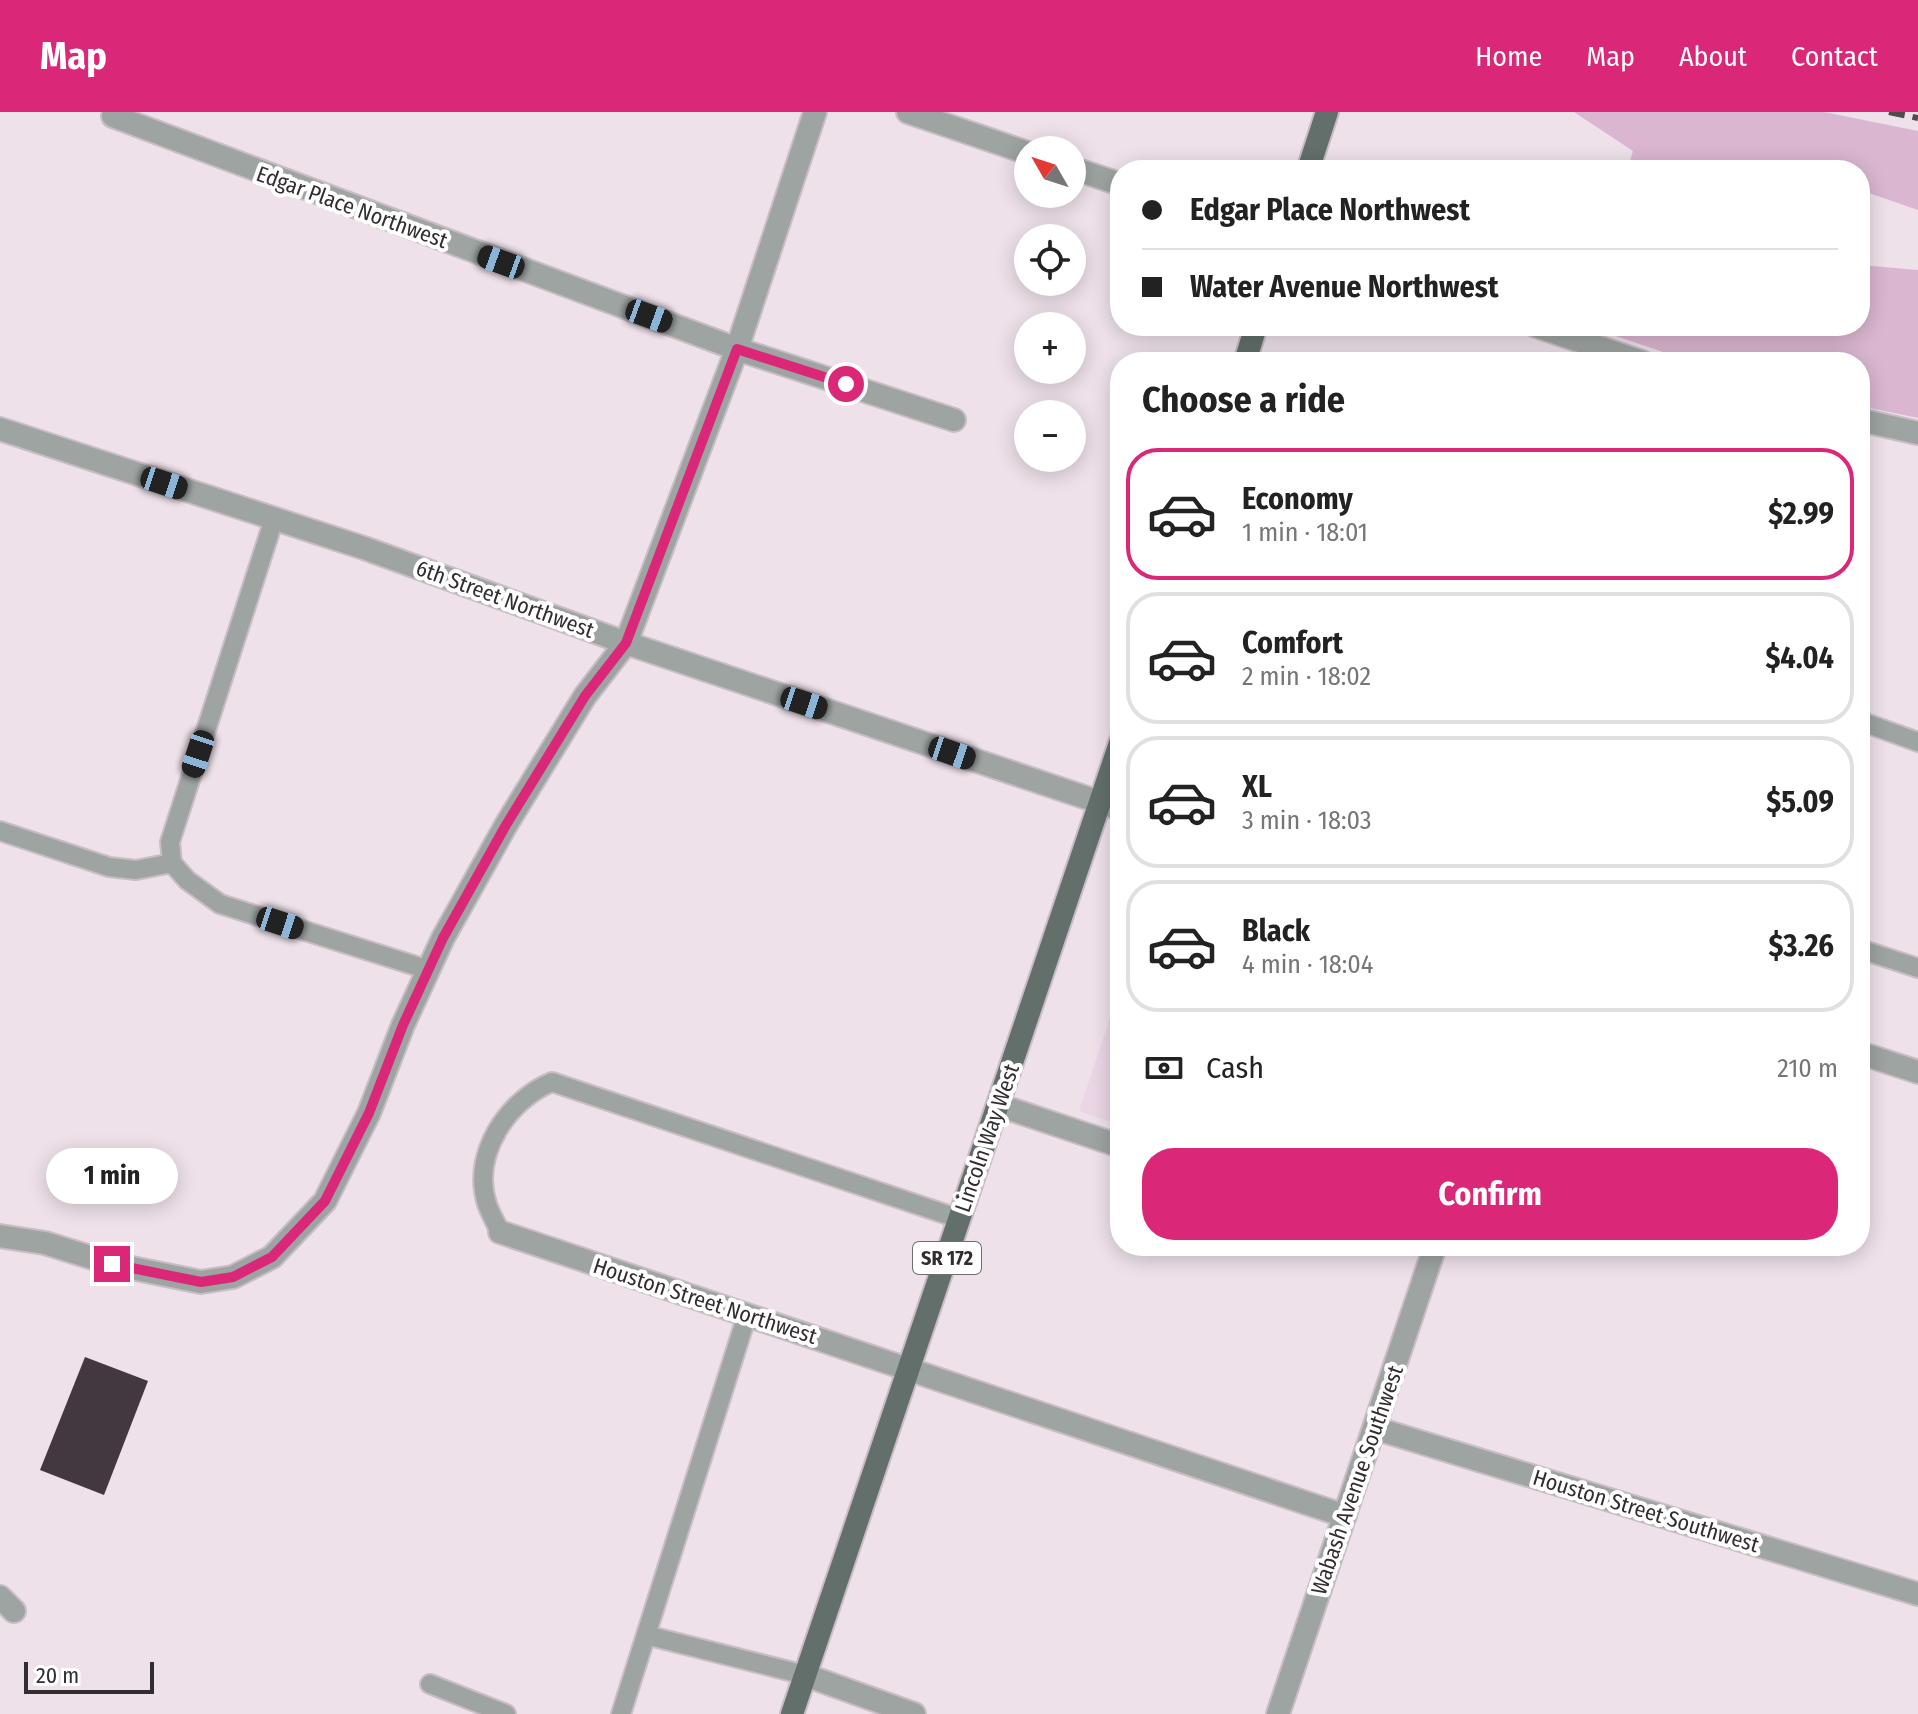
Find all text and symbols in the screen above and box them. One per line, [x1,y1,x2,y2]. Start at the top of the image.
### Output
text: Map [40,33,107,79]
text: Home [1475,40,1542,73]
text: Map [1586,40,1635,73]
text: About [1679,40,1747,73]
text: Contact [1791,40,1878,73]
north arrow [1014,136,1086,208]
map controls [1014,136,1086,472]
street label: Edgar Place Northwest [253,160,452,254]
text: Edgar Place Northwest [1190,192,1470,228]
button: locate [1014,224,1086,296]
car [474,243,528,281]
text: Water Avenue Northwest [1190,269,1499,305]
car [622,297,676,335]
button: + [1014,312,1086,384]
route start [828,366,864,402]
text: Choose a ride [1142,378,1345,422]
button: − [1014,400,1086,472]
car [137,464,191,502]
icon: car [1146,478,1218,550]
text: Economy [1242,481,1353,517]
text: $2.99 [1768,496,1834,532]
text: 1 min · 18:01 [1242,517,1368,548]
street label: 6th Street Northwest [412,554,598,644]
icon: car [1146,622,1218,694]
text: Comfort [1242,625,1343,661]
text: $4.04 [1765,640,1834,676]
text: 2 min · 18:02 [1242,661,1371,692]
car [777,684,831,722]
car [179,727,217,781]
car [925,734,979,772]
icon: car [1146,766,1218,838]
text: XL [1242,769,1272,805]
text: $5.09 [1766,784,1834,820]
text: 3 min · 18:03 [1242,805,1371,836]
car [253,904,307,942]
icon: car [1146,910,1218,982]
text: Black [1242,913,1310,949]
text: $3.26 [1768,928,1834,964]
text: 4 min · 18:04 [1242,949,1373,980]
icon: cash [1142,1046,1186,1090]
text: Cash [1206,1050,1264,1086]
text: 210 m [1777,1053,1838,1084]
street label: Lincoln Way West [949,1060,1025,1216]
callout: 1 min [46,1148,178,1204]
button: Confirm [1142,1148,1838,1240]
text: 1 min [84,1160,140,1191]
road number: SR 172 [913,1242,981,1274]
route end [94,1246,130,1282]
street label: Houston Street Northwest [590,1252,821,1350]
street label: Wabash Avenue Southwest [1305,1361,1409,1598]
street label: Houston Street Southwest [1530,1464,1763,1558]
scale bar [24,1658,154,1694]
text: 20 m [36,1662,79,1689]

